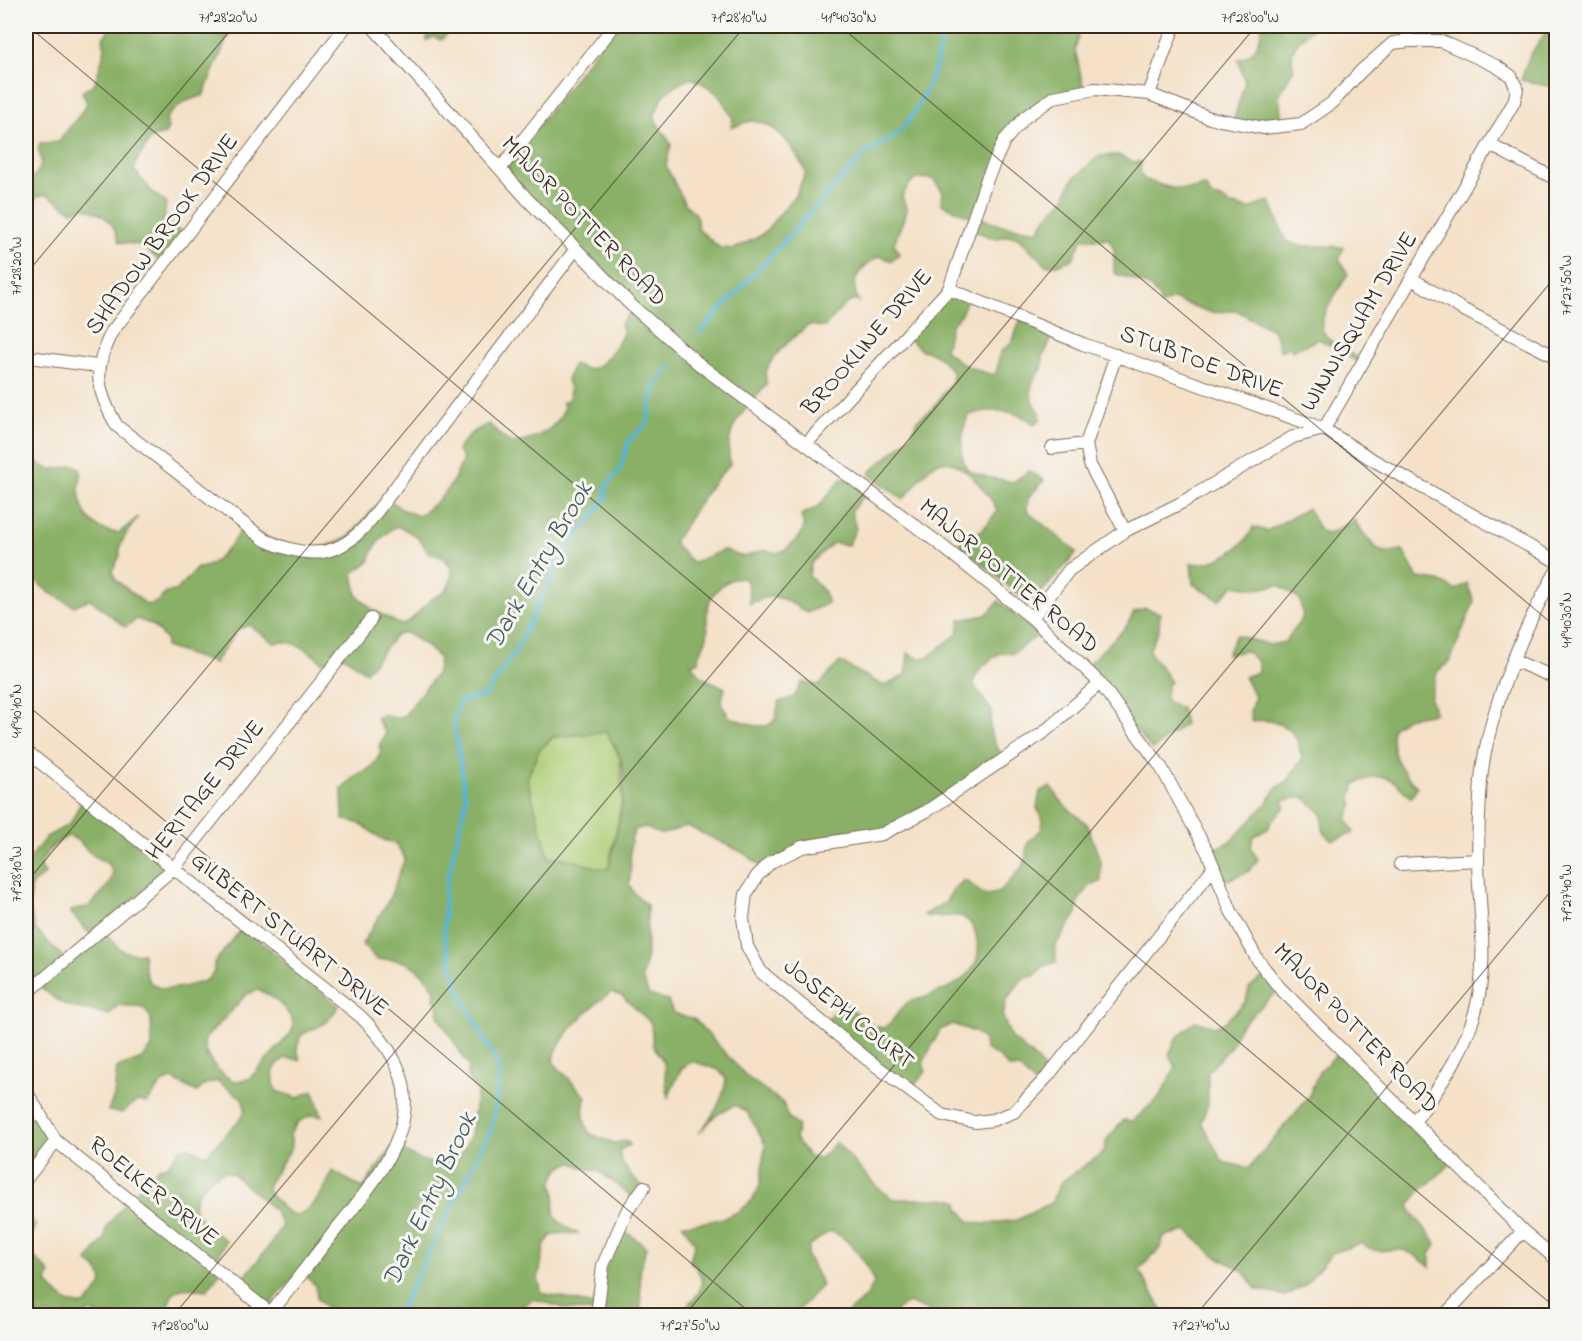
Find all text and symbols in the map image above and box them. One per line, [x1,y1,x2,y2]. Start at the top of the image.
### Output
text: 71°28'20"W [199,7,257,29]
text: 71°28'10"W [711,7,767,29]
text: 41°40'30"N [821,7,877,29]
text: 71°28'00"W [1221,7,1279,29]
street label: SHADOW BROOK DRIVE [78,127,248,343]
street label: MAJOR POTTER ROAD [492,129,674,315]
street label: WINNISQUAM DRIVE [1292,225,1428,419]
text: 71°28'20"W [6,237,28,295]
text: 71°27'50"W [1556,255,1578,315]
street label: BROOKLINE DRIVE [793,262,942,425]
street label: STUBTOE DRIVE [1114,317,1288,409]
water label: Dark Entry Brook [476,473,604,657]
street label: MAJOR POTTER ROAD [910,491,1106,663]
text: 41°40'30"N [1556,592,1578,648]
text: 41°40'10"N [6,684,28,738]
street label: HERITAGE DRIVE [138,713,274,869]
street label: GILBERT STUART DRIVE [182,844,396,1026]
text: 71°28'10"W [6,846,28,902]
text: 71°27'40"W [1556,864,1578,922]
street label: MAJOR POTTER ROAD [1264,936,1446,1122]
street label: JOSEPH COURT [775,951,921,1079]
water label: Dark Entry Brook [374,1105,489,1293]
street label: ROELKER DRIVE [80,1128,226,1256]
text: 71°28'00"W [151,1315,209,1337]
text: 71°27'50"W [660,1315,720,1337]
text: 71°27'40"W [1172,1315,1230,1337]

